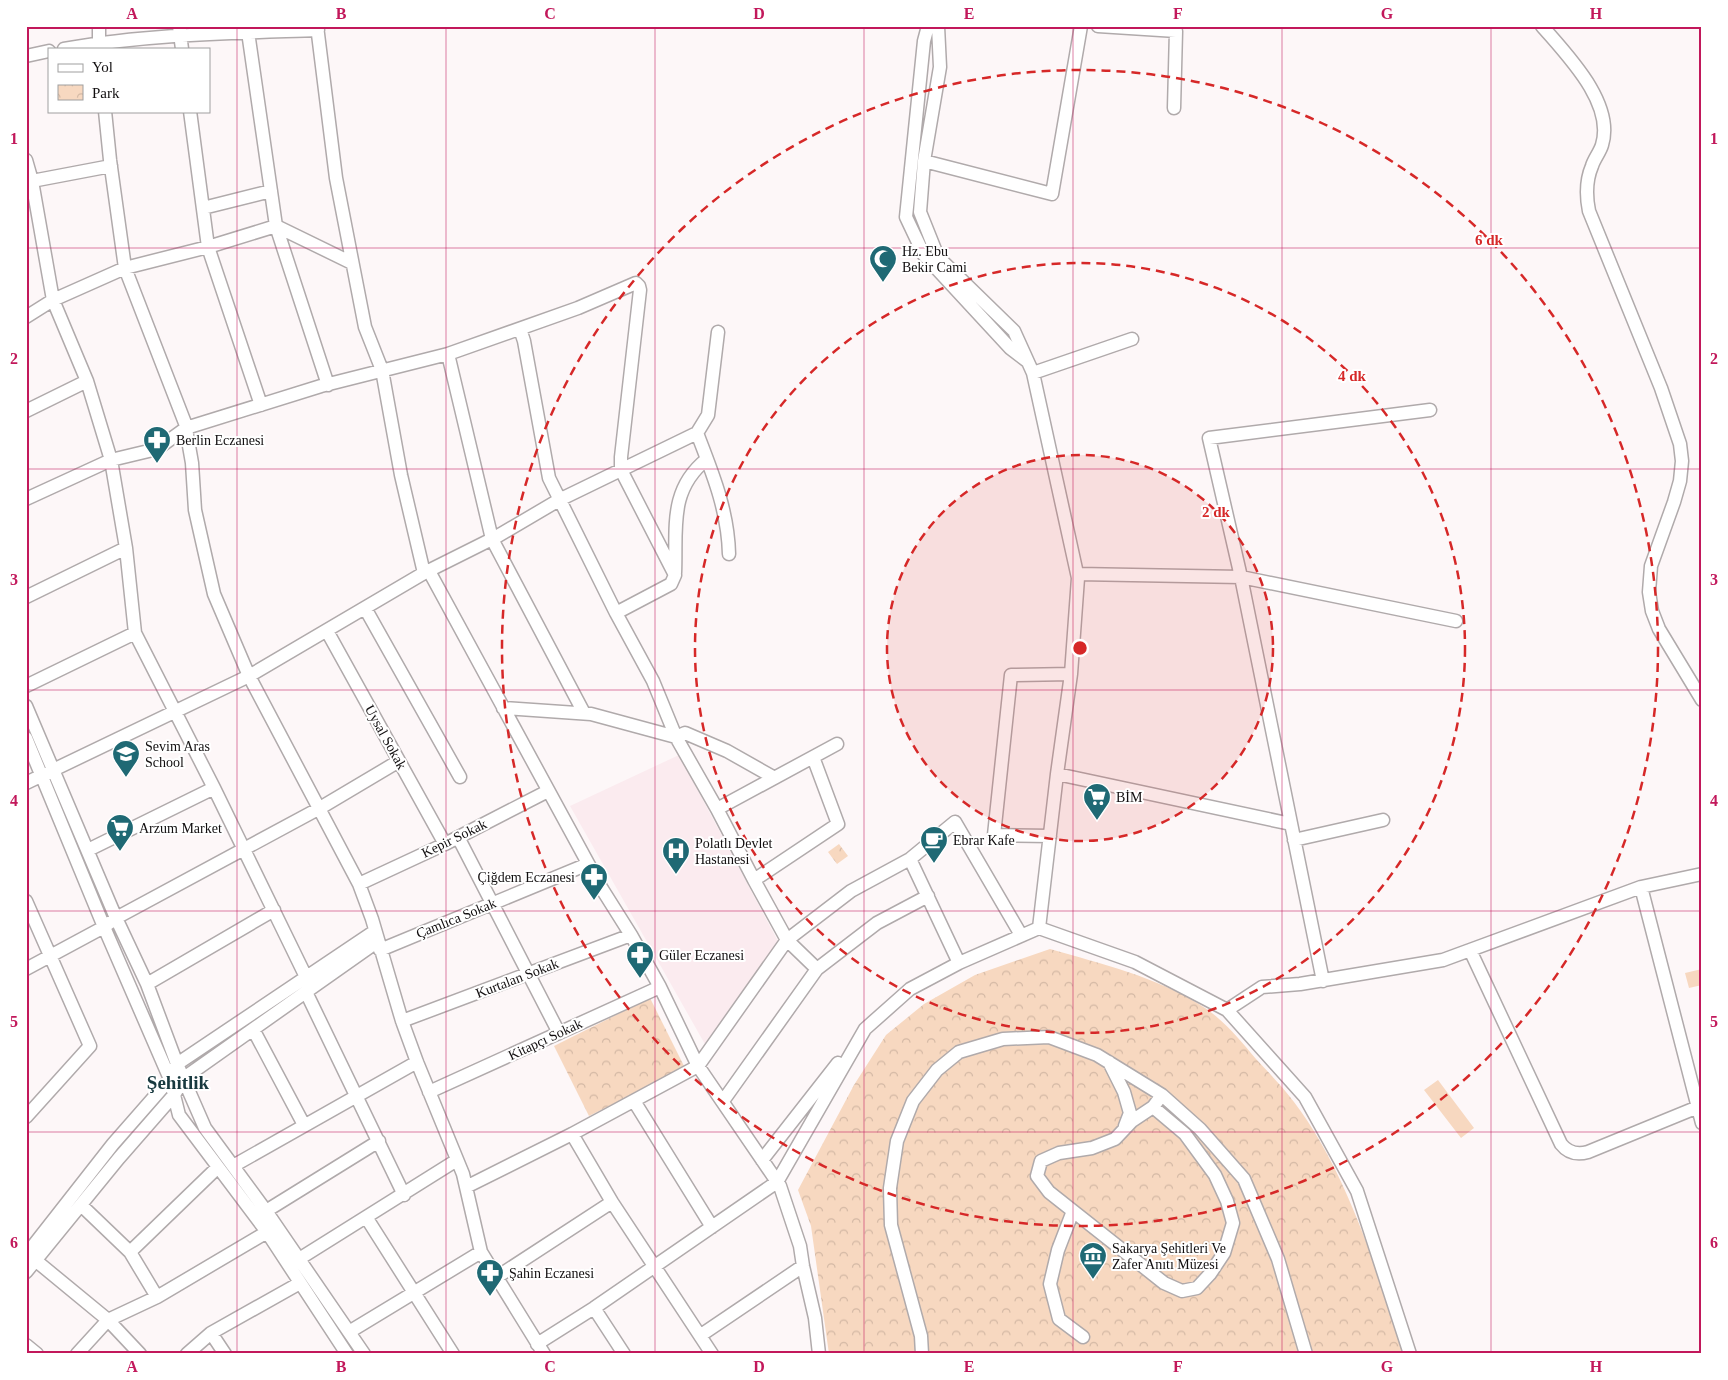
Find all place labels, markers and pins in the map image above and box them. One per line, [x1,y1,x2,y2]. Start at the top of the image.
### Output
mosque icon: Hz. Ebu Bekir Cami [868,244,898,283]
place label: Hz. Ebu Bekir Cami [902,244,967,275]
pharmacy icon: Berlin Eczanesi [142,425,172,464]
place label: Berlin Eczanesi [176,433,264,448]
centre of rings [1071,639,1089,657]
school or university icon: Sevim Aras School [111,739,141,778]
place label: Sevim Aras School [145,739,210,770]
supermarket icon: BİM [1082,782,1112,821]
place label: BİM [1116,790,1143,805]
supermarket icon: Arzum Market [105,813,135,852]
place label: Arzum Market [139,821,222,836]
cafe icon: Ebrar Kafe [919,825,949,864]
place label: Ebrar Kafe [953,833,1015,848]
hospital icon: Polatlı Devlet Hastanesi [661,836,691,875]
place label: Polatlı Devlet Hastanesi [695,836,772,867]
pharmacy icon: Çiğdem Eczanesi [579,862,609,901]
place label: Çiğdem Eczanesi [477,870,575,885]
pharmacy icon: Güler Eczanesi [625,940,655,979]
place label: Güler Eczanesi [659,948,744,963]
museum icon: Sakarya Şehitleri Ve Zafer Anıtı Müzesi [1078,1241,1108,1280]
place label: Sakarya Şehitleri Ve Zafer Anıtı Müzesi [1112,1241,1226,1272]
pharmacy icon: Şahin Eczanesi [475,1258,505,1297]
place label: Şahin Eczanesi [509,1266,594,1281]

